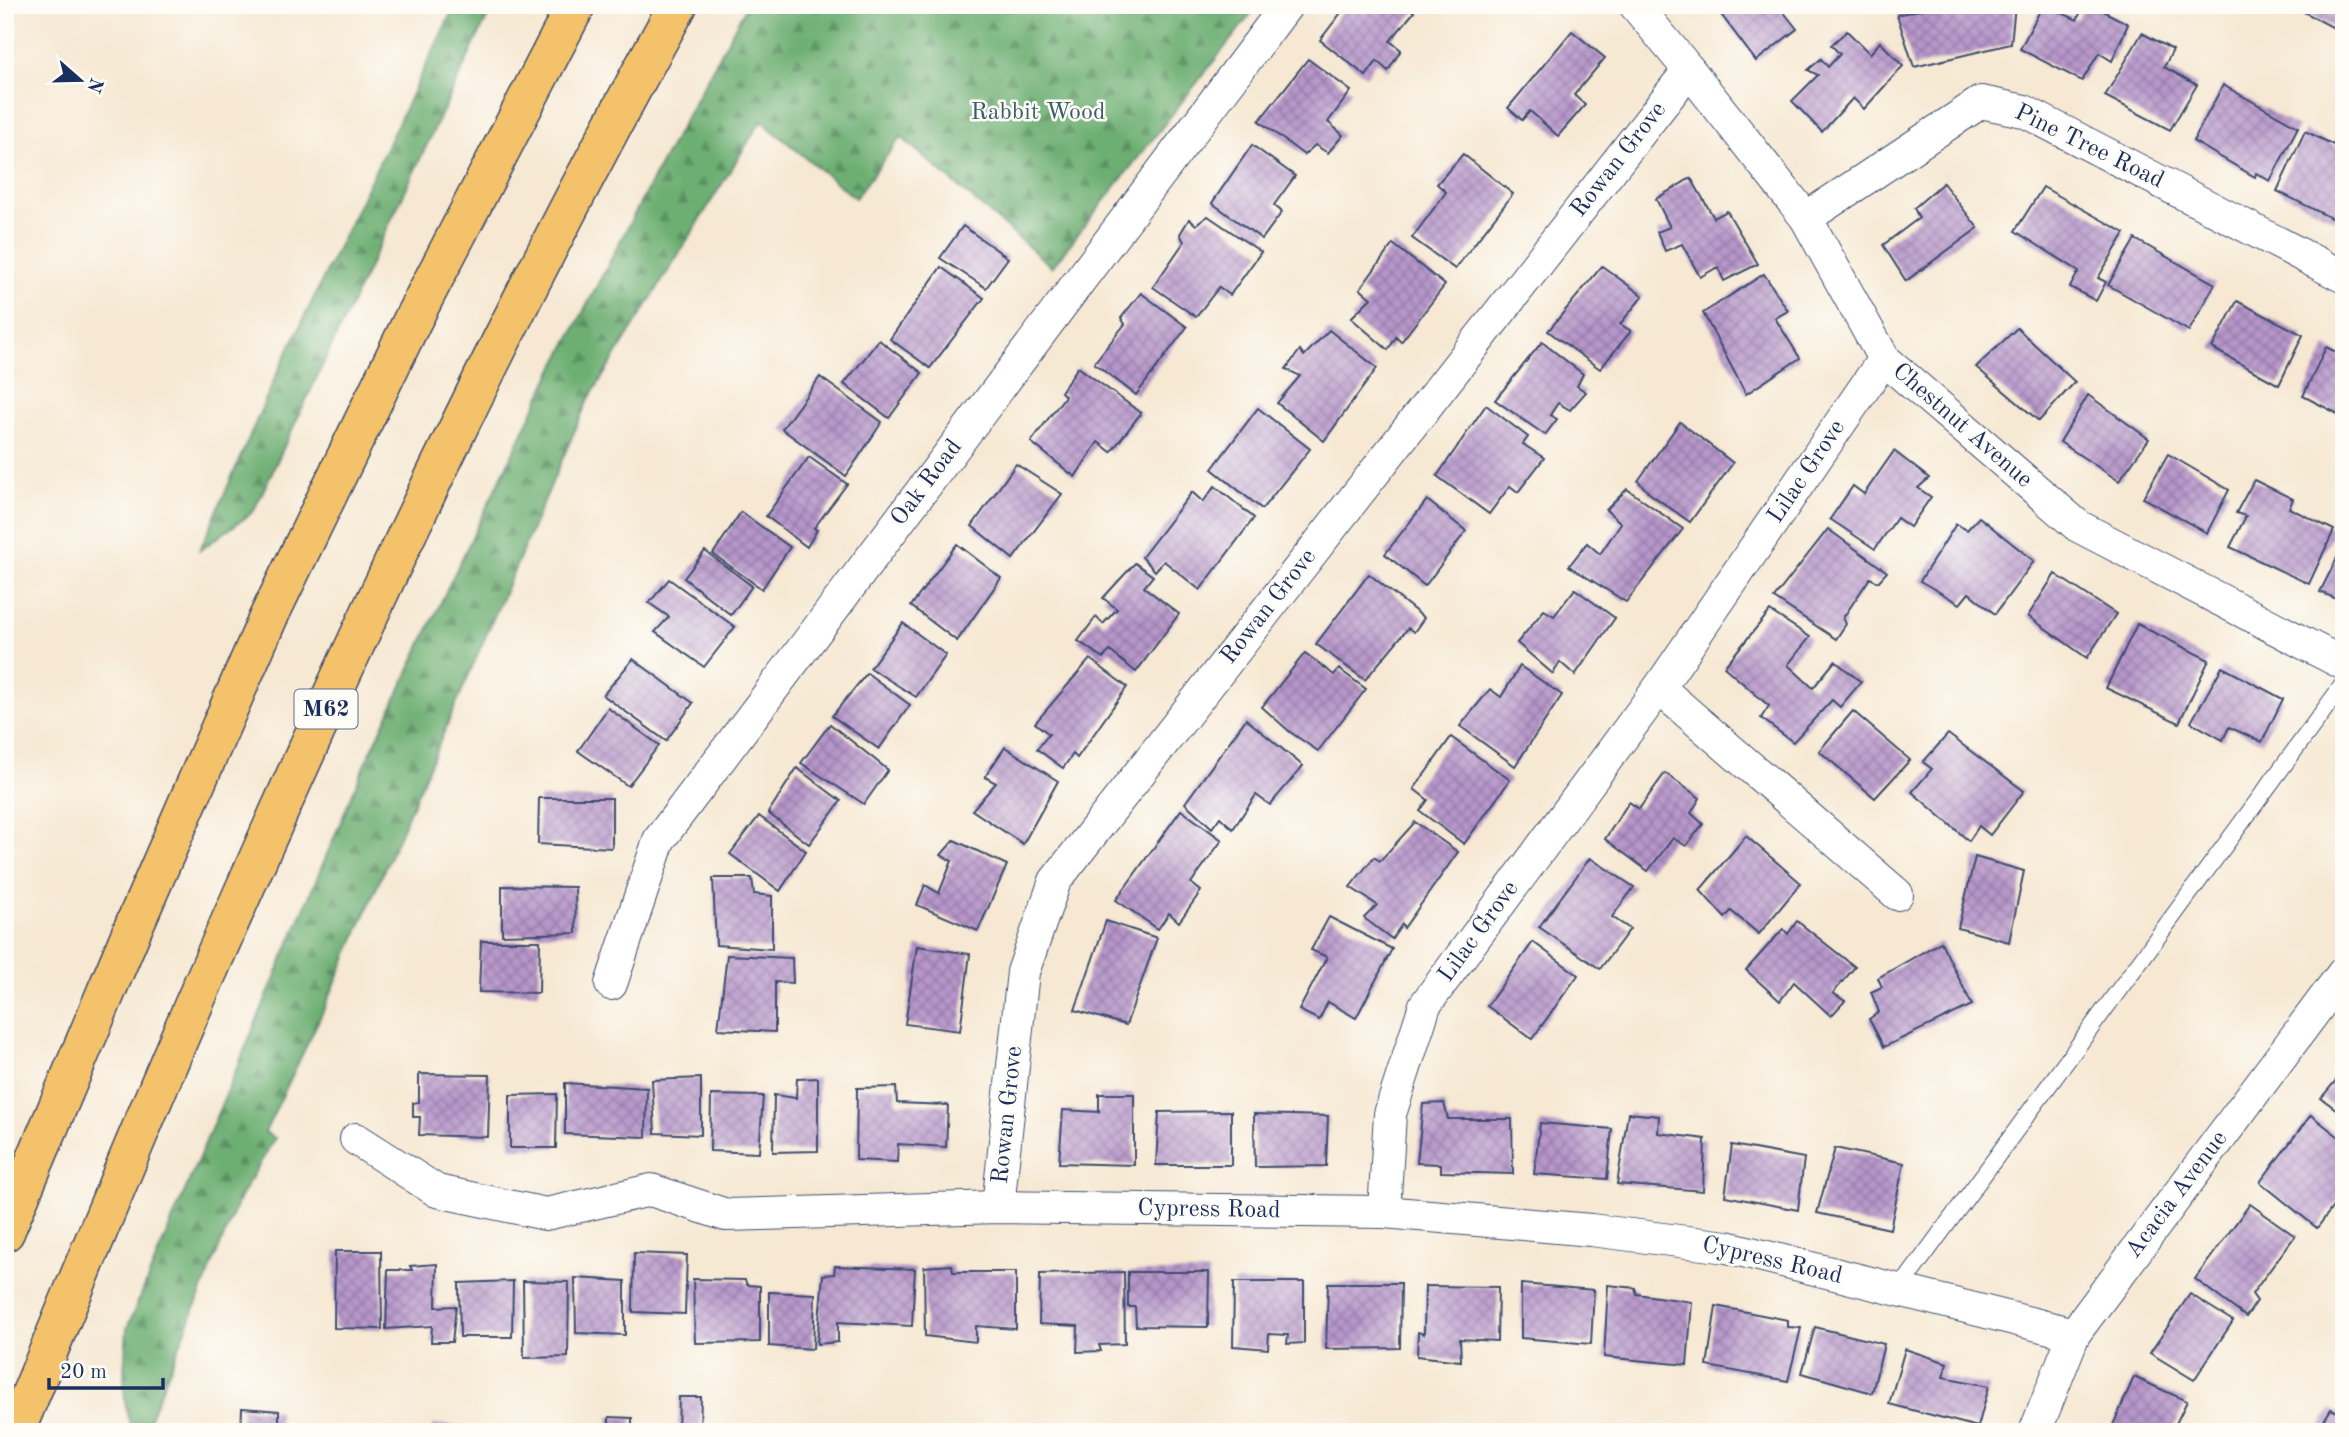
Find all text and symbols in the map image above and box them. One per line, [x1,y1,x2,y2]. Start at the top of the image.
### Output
north arrow [46,46,116,116]
text: N [82,75,105,95]
street label: Rowan Grove [1567,98,1671,222]
park label: Rabbit Wood [971,101,1105,125]
street label: Pine Tree Road [2011,101,2167,193]
street label: Chestnut Avenue [1888,359,2036,493]
street label: Lilac Grove [1764,416,1850,528]
street label: Oak Road [887,435,967,531]
street label: Rowan Grove [1217,545,1321,669]
road number: M62 [294,690,358,729]
street label: Lilac Grove [1434,877,1524,987]
street label: Rowan Grove [989,1045,1027,1185]
street label: Acacia Avenue [2122,1127,2232,1263]
street label: Cypress Road [1137,1197,1281,1223]
street label: Cypress Road [1700,1233,1844,1289]
scale bar [49,1346,163,1390]
text: 20 m [60,1362,107,1383]

